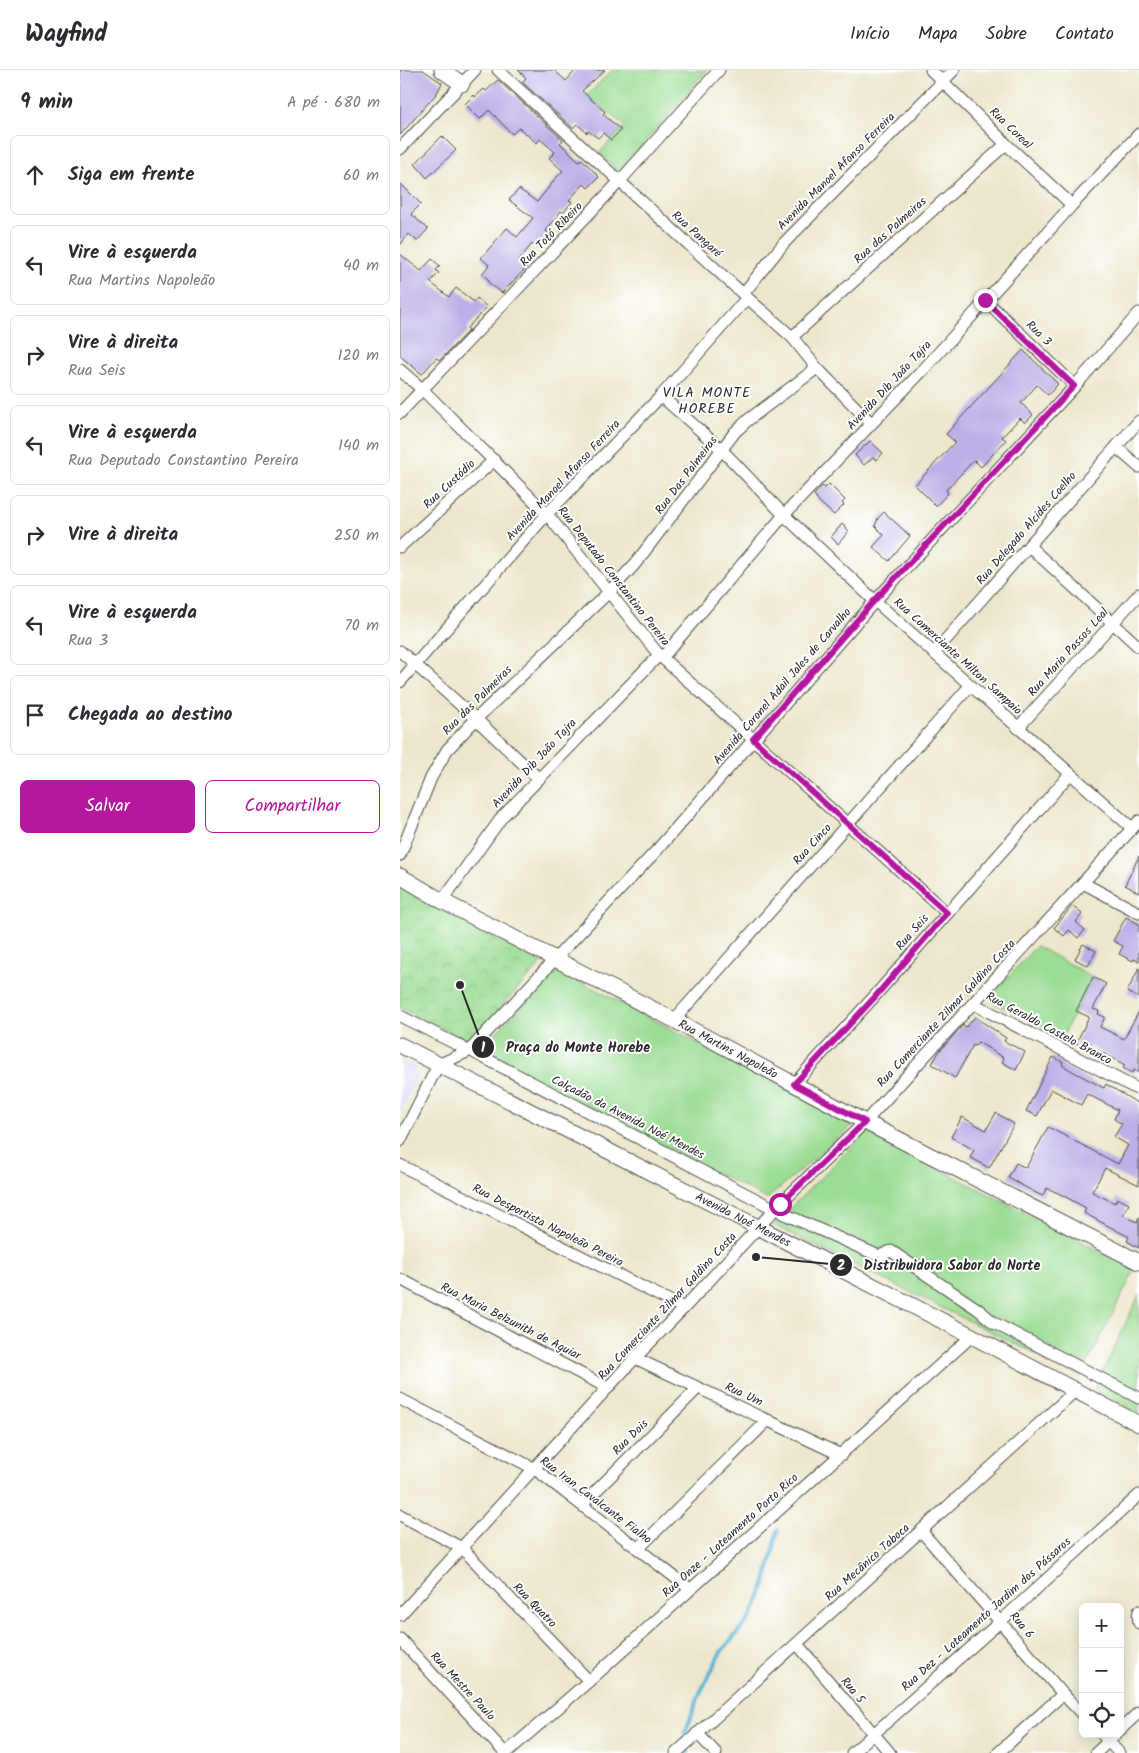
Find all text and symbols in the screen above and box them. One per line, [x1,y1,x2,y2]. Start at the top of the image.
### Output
text: Wayfind [25,15,107,54]
text: Início [850,20,890,49]
text: Mapa [918,20,958,49]
text: Sobre [986,20,1027,49]
text: Contato [1055,20,1114,49]
text: 9 min [20,86,73,119]
text: A pé · 680 m [287,90,380,115]
street label: Rua Coreal [985,103,1037,154]
street label: Avenida Manoel Afonso Ferreira [773,108,900,235]
text: Siga em frente [68,160,195,190]
icon: ahead [21,161,49,189]
text: 60 m [343,163,379,188]
street label: Rua das Palmeiras [850,192,931,268]
street label: Rua Totó Ribeiro [515,198,587,271]
street label: Rua Pangaré [667,206,727,263]
text: Vire à esquerda [68,238,197,268]
icon: left [21,251,49,279]
text: 40 m [343,253,379,278]
text: Rua Martins Napoleão [68,268,215,293]
route end [974,289,997,312]
street label: Rua 3 [1021,316,1056,351]
text: Vire à direita [68,328,178,358]
street label: Avenida Dib João Tajra [843,336,936,435]
icon: right [21,341,49,369]
text: 120 m [338,343,379,368]
text: Rua Seis [68,358,125,383]
district label: VILA MONTE HOREBE [663,382,751,420]
street label: Avenida Manoel Afonso Ferreira [502,415,625,545]
text: Vire à esquerda [68,418,197,448]
icon: left [21,431,49,459]
street label: Rua Das Palmeiras [650,432,722,519]
text: 140 m [338,433,379,458]
text: Rua Deputado Constantino Pereira [68,448,299,473]
street label: Rua Custódio [419,455,480,514]
street label: Rua Delegado Alcides Coelho [972,467,1081,589]
street label: Rua Deputado Constantino Pereira [553,502,675,651]
text: Vire à direita [68,520,178,550]
icon: right [21,521,49,549]
text: 250 m [334,523,379,548]
street label: Rua Comerciante Milton Sampaio [889,593,1026,720]
text: Vire à esquerda [68,598,197,628]
street label: Avenida Coronel Adail Jales de Carvalho [709,604,856,769]
street label: Rua Maria Passos Leal [1023,604,1114,701]
icon: left [21,611,49,639]
text: 70 m [344,613,379,638]
text: Rua 3 [68,628,108,653]
street label: Rua das Palmeiras [438,661,517,740]
text: Chegada ao destino [68,700,233,730]
icon: arrive [21,701,49,729]
street label: Avenida Dib João Tajra [488,714,581,813]
button: Salvar [20,780,195,833]
button: Compartilhar [205,780,380,833]
street label: Rua Cinco [788,819,836,869]
street label: Rua Seis [891,910,934,955]
street label: Rua Comerciante Zilmar Galdino Costa [872,935,1021,1092]
street label: Rua Geraldo Castelo Branco [982,987,1115,1070]
street label: Rua Martins Napoleão [675,1015,781,1084]
callout: Praça do Monte Horebe [471,1032,660,1061]
text: 1 [481,1036,486,1060]
text: Praça do Monte Horebe [506,1037,650,1059]
street label: Calçadão da Avenida Noé Mendes [548,1070,708,1164]
street label: Rua Desportista Napoleão Pereira [469,1179,627,1272]
street label: Avenida Noé Mendes [692,1188,794,1252]
route start [769,1193,792,1216]
street label: Rua Comerciante Zilmar Galdino Costa [593,1228,742,1385]
callout: Distribuidora Sabor do Norte [828,1250,1050,1279]
text: 2 [837,1254,846,1278]
text: Distribuidora Sabor do Norte [864,1255,1041,1277]
street label: Rua Maria Belzunith de Aguiar [437,1278,585,1366]
street label: Rua Um [722,1377,766,1412]
street label: Rua Dois [608,1415,653,1460]
street label: Rua Iran Cavalcante Fialho [536,1452,656,1549]
street label: Rua Onze - Loteamento Porto Rico [658,1469,803,1602]
street label: Rua Mecânico Taboca [821,1519,914,1606]
street label: Rua Dez - Loteamento Jardim dos Pássaros [897,1533,1076,1696]
street label: Rua Quatro [508,1578,561,1632]
map controls [1079,1603,1124,1738]
button: + [1079,1603,1124,1648]
street label: Rua 6 [1005,1608,1039,1643]
street label: Rua Mestre Paulo [426,1648,500,1725]
button: − [1079,1648,1124,1693]
street label: Rua 5 [836,1673,870,1709]
button: locate [1079,1693,1124,1738]

